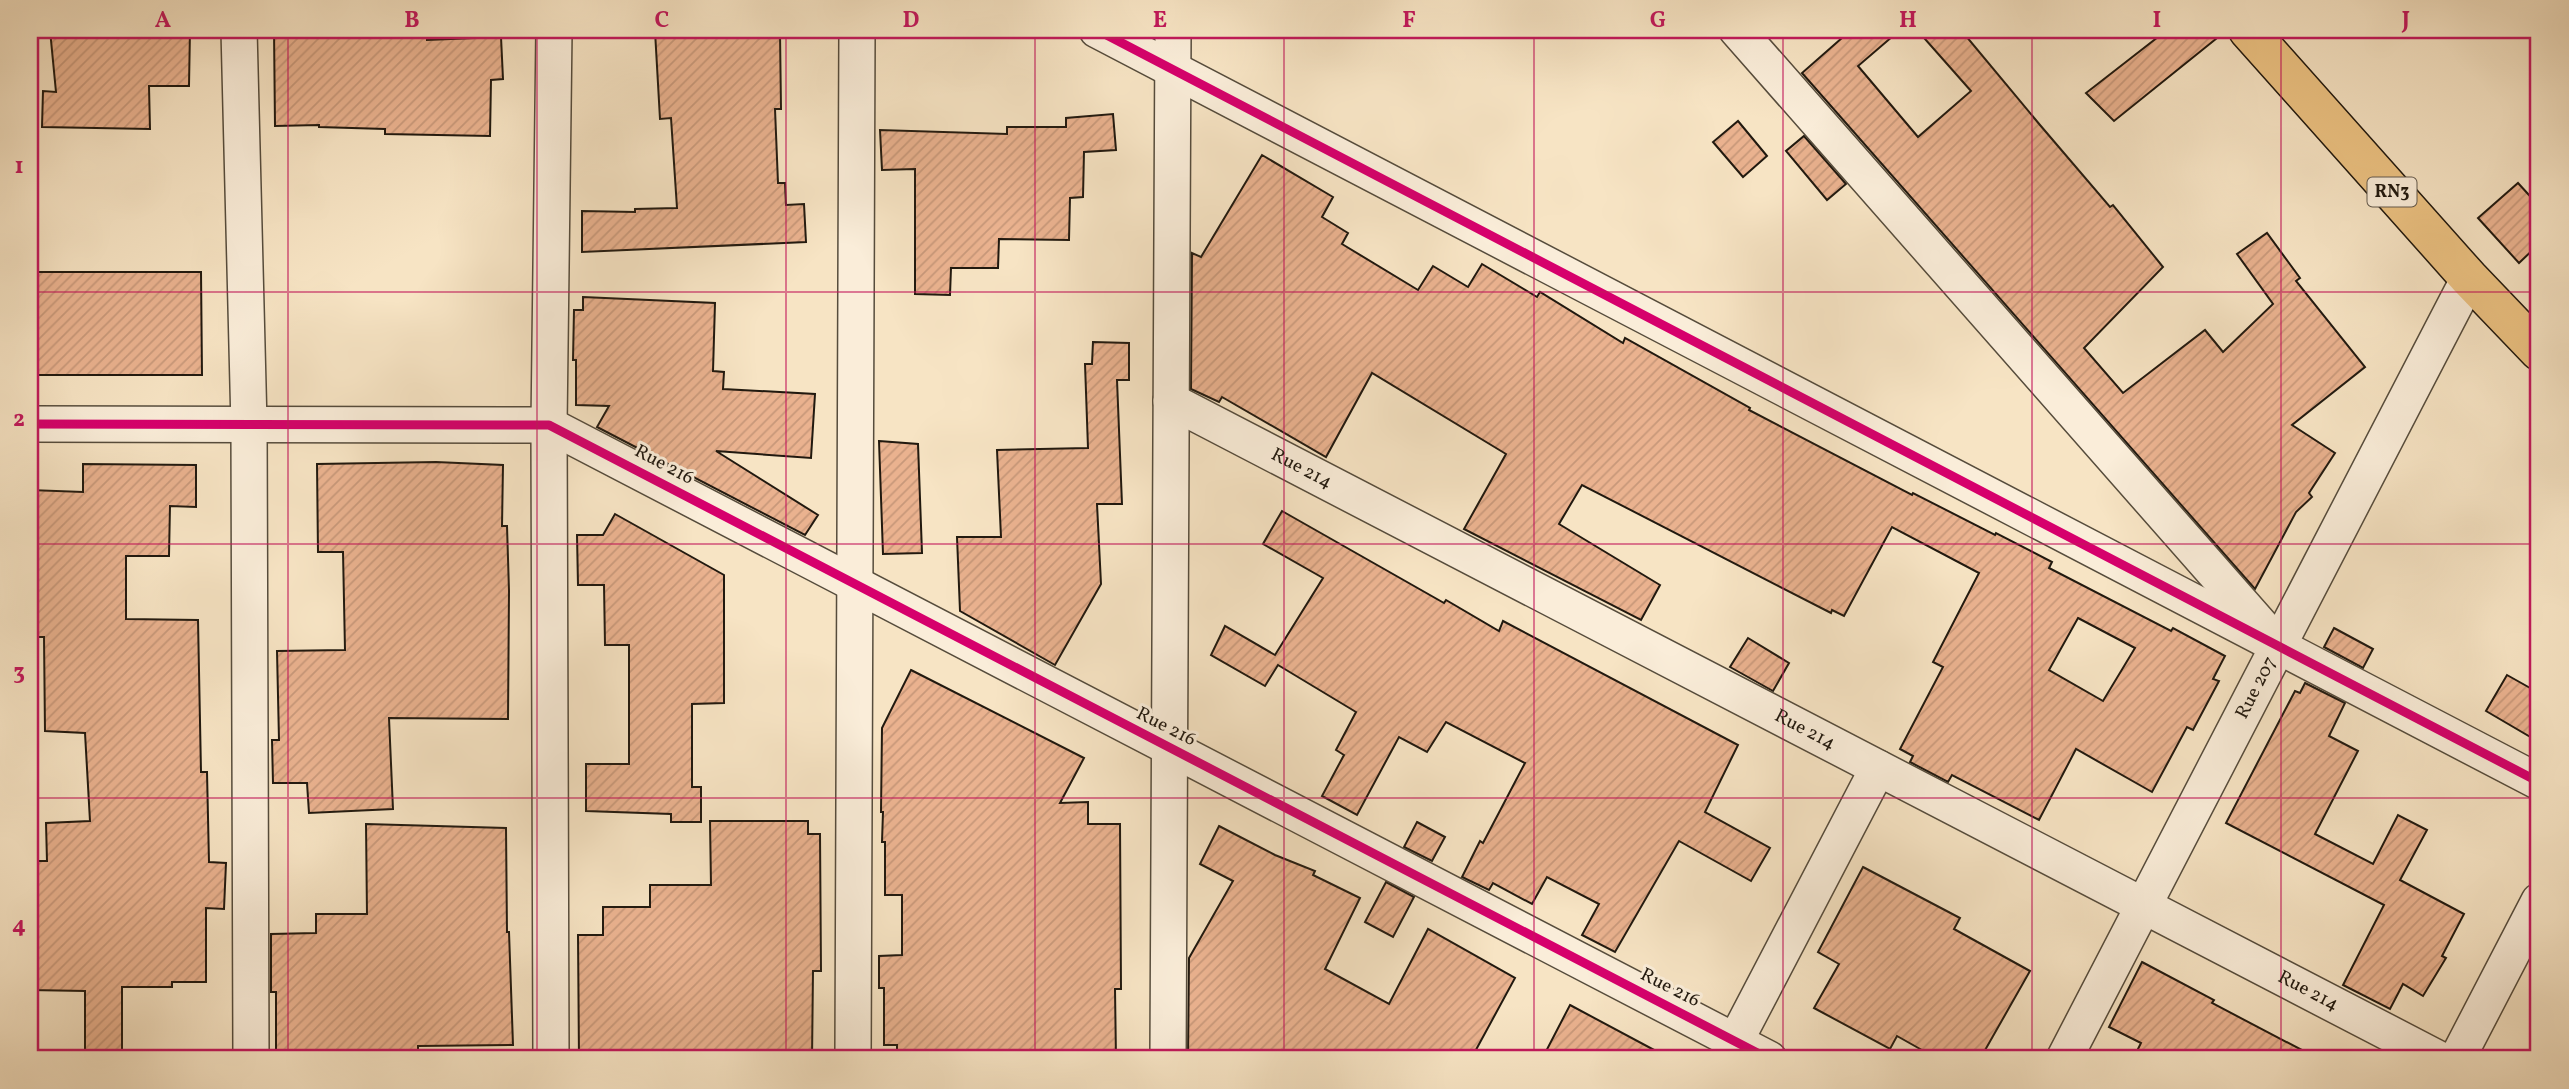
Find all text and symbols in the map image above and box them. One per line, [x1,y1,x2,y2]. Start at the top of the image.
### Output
text: A [155,5,171,37]
text: B [404,5,420,37]
text: C [655,5,669,37]
text: D [903,5,920,37]
text: E [1153,5,1167,37]
text: F [1402,5,1416,37]
text: G [1650,5,1666,37]
text: H [1899,5,1917,37]
text: I [2153,5,2161,37]
text: J [2401,5,2410,37]
text: 1 [14,151,24,183]
road number: RN3 [2368,177,2416,206]
text: 2 [13,404,25,436]
street label: Rue 216 [630,439,698,491]
street label: Rue 214 [1266,442,1337,495]
street label: Rue 207 [2229,652,2283,724]
text: 3 [13,657,25,689]
street label: Rue 216 [1132,701,1200,753]
street label: Rue 214 [1770,703,1840,756]
text: 4 [12,910,26,942]
street label: Rue 216 [1636,962,1704,1014]
street label: Rue 214 [2273,964,2343,1018]

